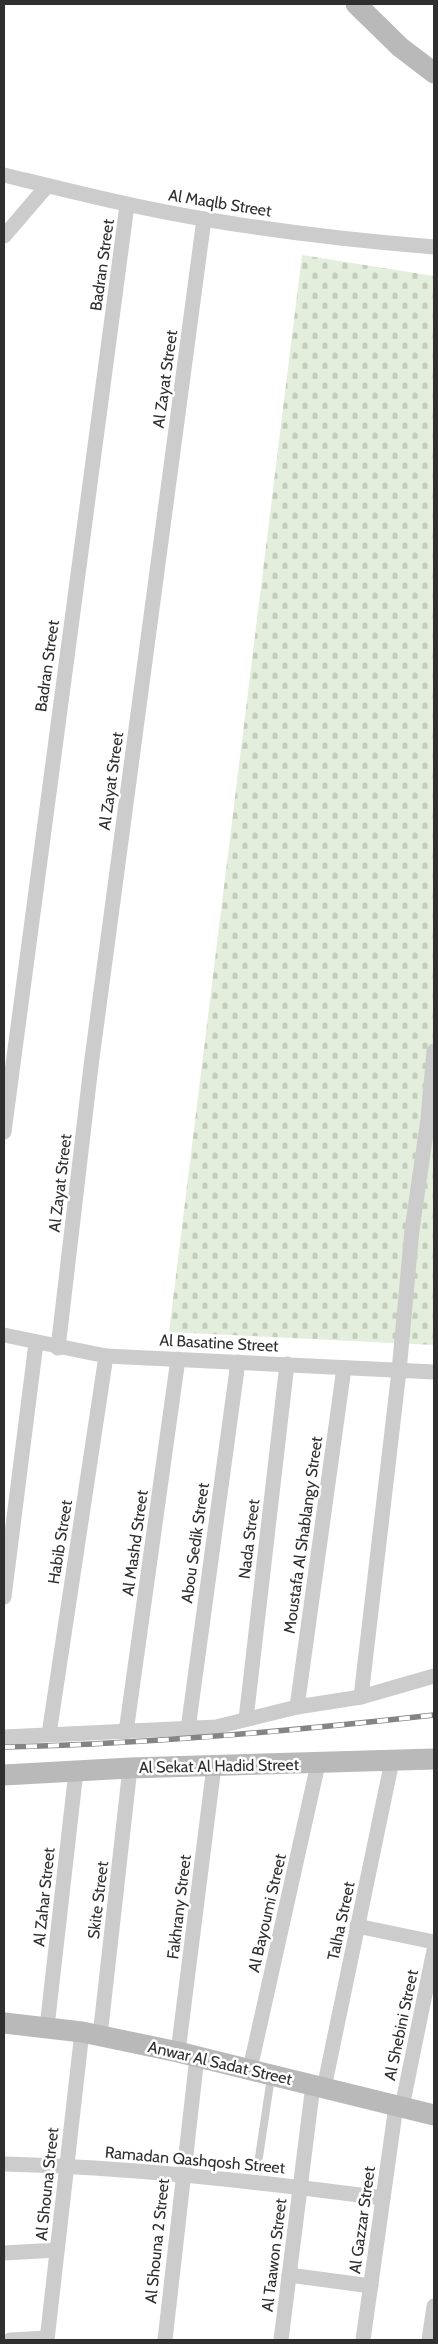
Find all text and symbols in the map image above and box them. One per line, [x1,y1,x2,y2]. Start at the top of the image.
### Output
street label: Al Maqlb Street [167,185,273,221]
street label: Badran Street [86,217,118,312]
street label: Al Zayat Street [149,328,181,429]
street label: Badran Street [31,618,63,713]
street label: Al Zayat Street [95,730,127,831]
street label: Al Zayat Street [45,1132,76,1233]
street label: Al Basatine Street [159,1330,280,1356]
street label: Moustafa Al Shablangy Street [280,1435,326,1635]
street label: Abou Sedik Street [177,1481,213,1604]
street label: Al Mashd Street [118,1488,152,1597]
street label: Habib Street [44,1498,76,1585]
street label: Nada Street [235,1498,263,1580]
street label: Al Sekat Al Hadid Street [139,1755,300,1777]
street label: Al Zahar Street [29,1846,59,1948]
street label: Al Bayoumi Street [244,1851,290,1974]
street label: Fakhrany Street [163,1853,195,1960]
street label: Skite Street [84,1860,112,1940]
street label: Talha Street [323,1879,359,1962]
street label: Al Shebini Street [380,1967,422,2082]
street label: Anwar Al Sadat Street [146,2037,294,2089]
street label: Al Shouna Street [32,2126,62,2241]
street label: Ramadan Qashqosh Street [104,2143,287,2177]
street label: Al Gazzar Street [345,2165,379,2275]
street label: Al Shouna 2 Street [141,2177,173,2304]
street label: Al Taawon Street [258,2197,290,2313]

